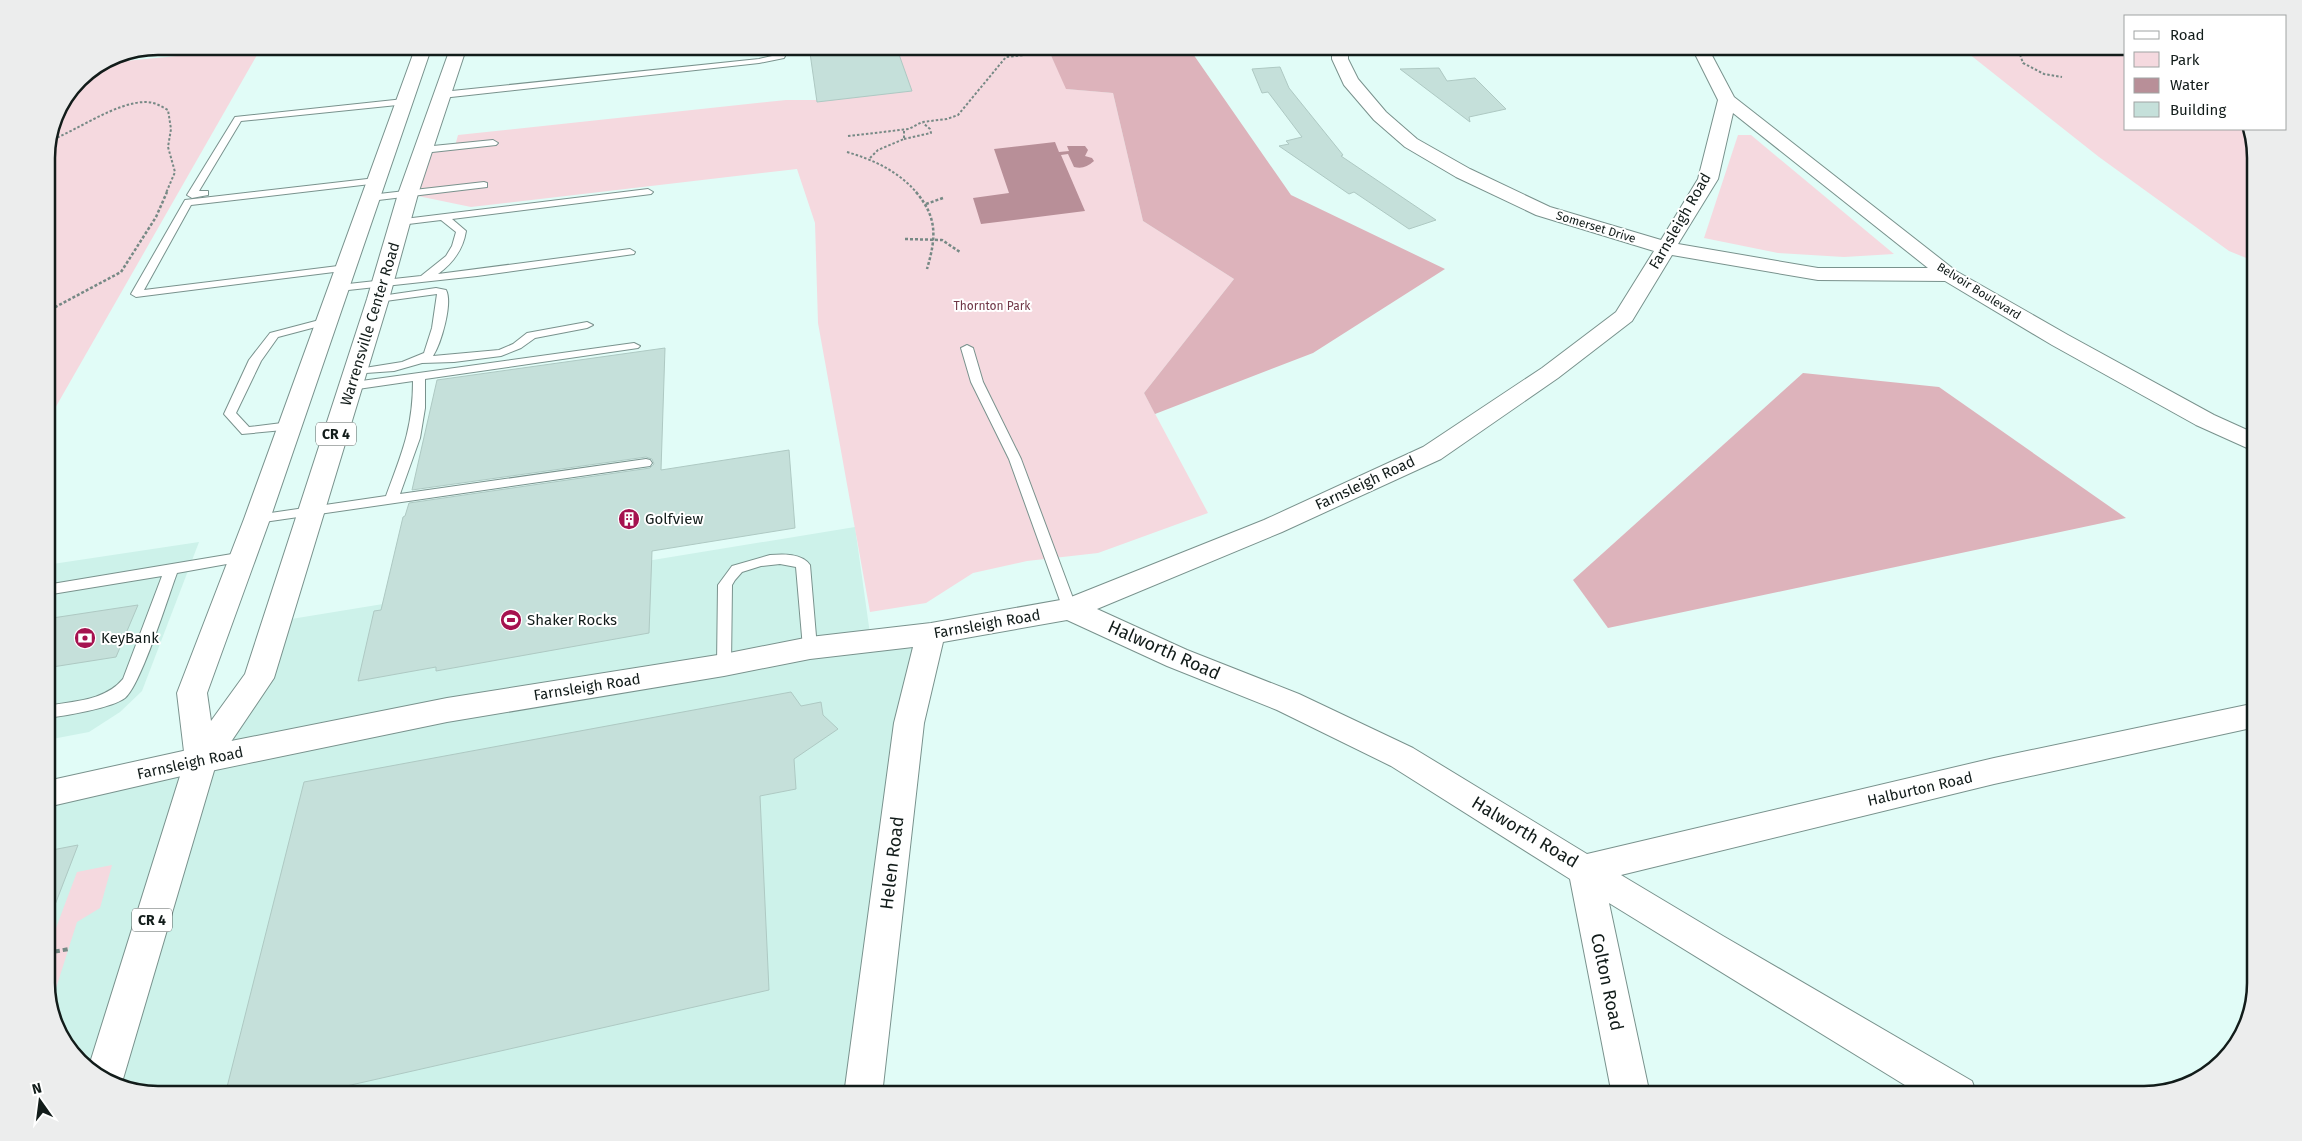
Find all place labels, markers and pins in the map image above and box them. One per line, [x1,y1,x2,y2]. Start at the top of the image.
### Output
building icon: Golfview [617,507,641,531]
place label: Golfview [645,510,703,528]
sports icon: Shaker Rocks [499,608,523,632]
place label: Shaker Rocks [527,611,617,629]
bank icon: KeyBank [73,626,97,650]
place label: KeyBank [101,629,159,647]

